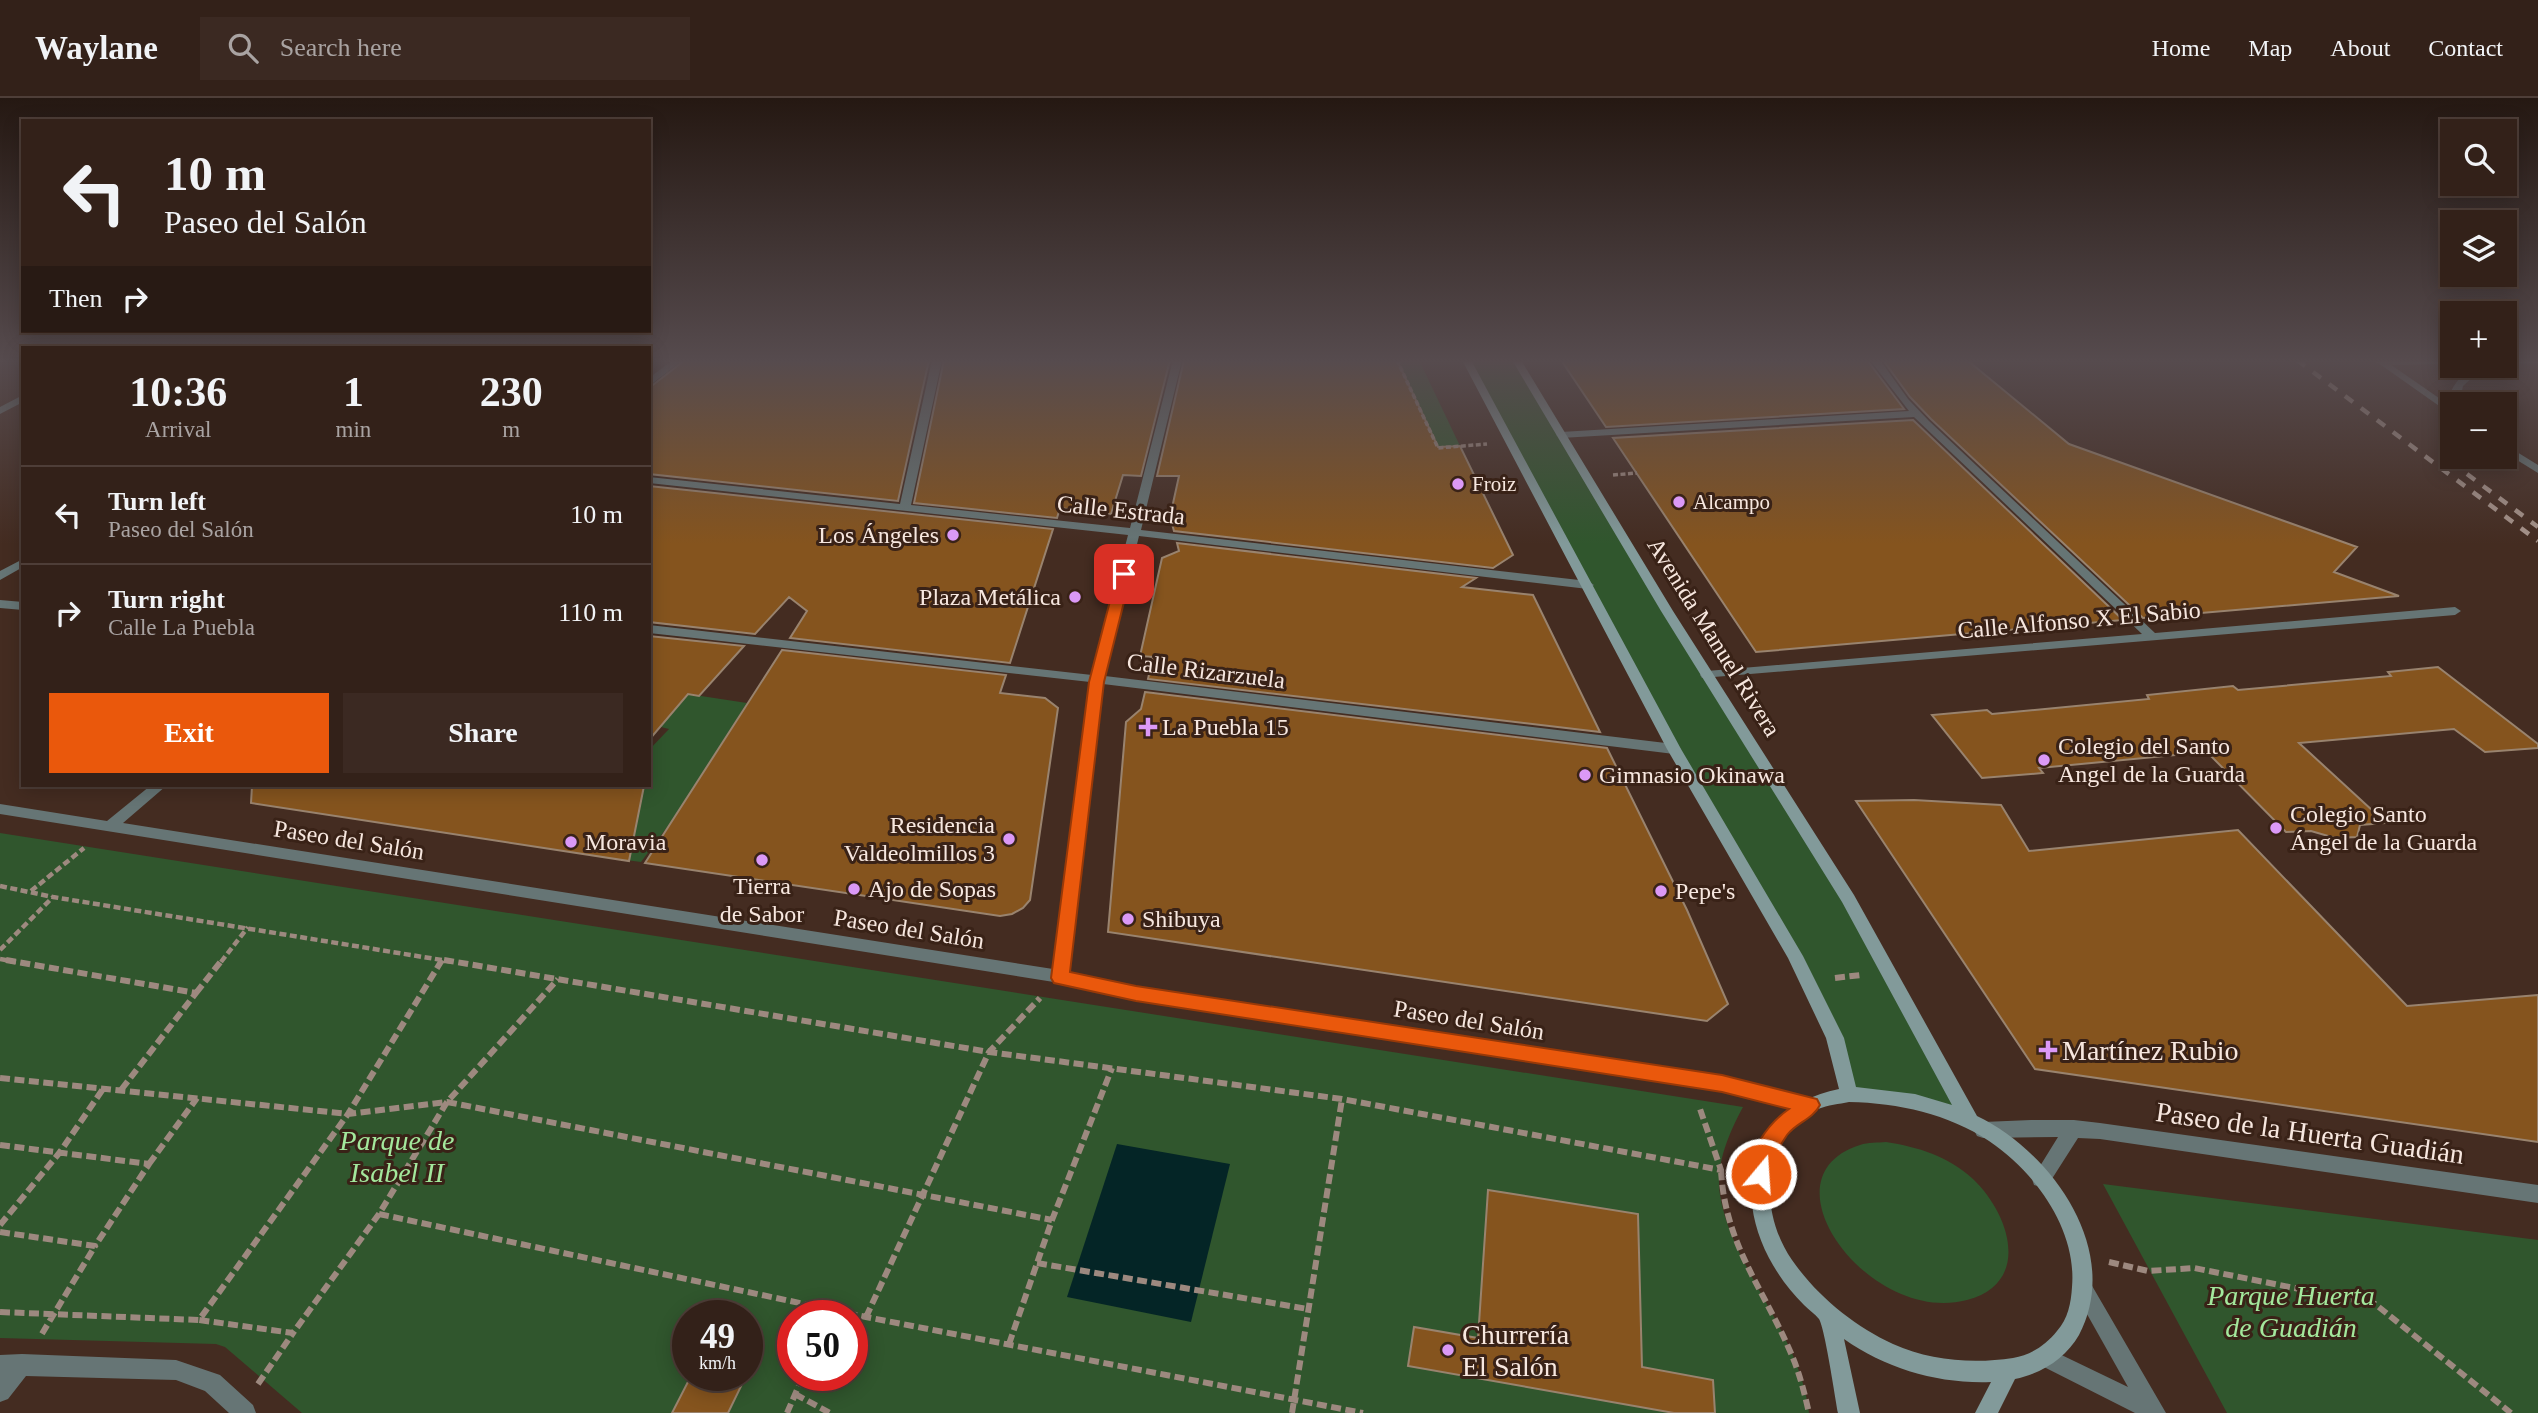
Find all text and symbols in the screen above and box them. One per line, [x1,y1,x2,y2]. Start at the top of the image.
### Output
search box [200,17,690,80]
icon: search [224,29,262,67]
text: Waylane [35,30,158,66]
text: Search here [280,33,402,62]
text: Home [2152,35,2210,61]
text: Map [2248,35,2292,61]
text: About [2330,35,2390,61]
text: Contact [2428,35,2503,61]
map controls [2440,119,2517,469]
button: search [2440,119,2517,196]
text: 10 m [164,146,266,201]
icon: left [49,147,140,238]
text: Paseo del Salón [164,204,367,240]
button: layers [2440,210,2517,287]
icon: right [116,280,154,318]
text: Then [49,284,102,313]
button: + [2440,301,2517,378]
text: 10:36 [129,369,227,415]
text: 1 [343,369,364,415]
text: 230 [480,369,543,415]
button: − [2440,392,2517,469]
text: Arrival [145,417,212,442]
text: min [336,417,371,442]
text: m [502,417,520,442]
place label: Froiz [1472,472,1516,496]
marker: Froiz [1450,476,1466,492]
text: Turn left [108,487,206,516]
street label: Calle Estrada [1056,490,1187,530]
place label: Alcampo [1693,490,1770,514]
marker: Alcampo [1671,494,1687,510]
icon: left [49,496,87,534]
text: 10 m [570,500,623,529]
text: Paseo del Salón [108,517,254,542]
place label: Los Ángeles [818,522,939,548]
marker: Los Ángeles [945,527,961,543]
street label: Avenida Manuel Rivera [1642,533,1786,741]
pin [1094,544,1154,604]
icon: arrive [1105,555,1143,593]
place label: Plaza Metálica [919,584,1061,610]
text: Turn right [108,585,225,614]
marker: Plaza Metálica [1067,589,1083,605]
icon: right [49,594,87,632]
street label: Calle Alfonso X El Sabio [1956,596,2202,644]
text: 110 m [558,598,623,627]
text: Calle La Puebla [108,615,255,640]
street label: Calle Rizarzuela [1125,648,1287,694]
button: Exit [49,693,329,773]
button: Share [343,693,623,773]
place label: La Puebla 15 [1162,714,1289,740]
marker: La Puebla 15 [1140,719,1156,735]
place label: Colegio del Santo Angel de la Guarda [2058,733,2246,787]
marker: Colegio del Santo Angel de la Guarda [2036,752,2052,768]
place label: Gimnasio Okinawa [1599,762,1785,788]
marker: Gimnasio Okinawa [1577,767,1593,783]
place label: Colegio Santo Ángel de la Guarda [2290,801,2478,855]
place label: Residencia Valdeolmillos 3 [844,812,995,866]
street label: Paseo del Salón [272,815,426,865]
marker: Colegio Santo Ángel de la Guarda [2268,820,2284,836]
place label: Moravia [585,829,667,855]
marker: Residencia Valdeolmillos 3 [1001,831,1017,847]
marker: Moravia [563,834,579,850]
marker: Tierra de Sabor [754,852,770,868]
place label: Tierra de Sabor [720,873,804,927]
place label: Ajo de Sopas [868,876,996,902]
place label: Pepe's [1675,878,1735,904]
marker: Ajo de Sopas [846,881,862,897]
marker: Pepe's [1653,883,1669,899]
street label: Paseo del Salón [832,904,986,954]
place label: Shibuya [1142,906,1221,932]
marker: Shibuya [1120,911,1136,927]
street label: Paseo del Salón [1392,995,1546,1045]
place label: Martínez Rubio [2062,1035,2239,1066]
marker: Martínez Rubio [2040,1042,2056,1058]
street label: Paseo de la Huerta Guadián [2154,1096,2466,1170]
park label: Parque de Isabel II [339,1125,454,1188]
position arrow [1724,1137,1798,1211]
park label: Parque Huerta de Guadián [2206,1280,2375,1343]
speed limit sign: 50 [777,1300,868,1391]
text: 49 [700,1317,735,1356]
place label: Churrería El Salón [1462,1319,1570,1382]
marker: Churrería El Salón [1440,1342,1456,1358]
text: km/h [699,1353,736,1373]

